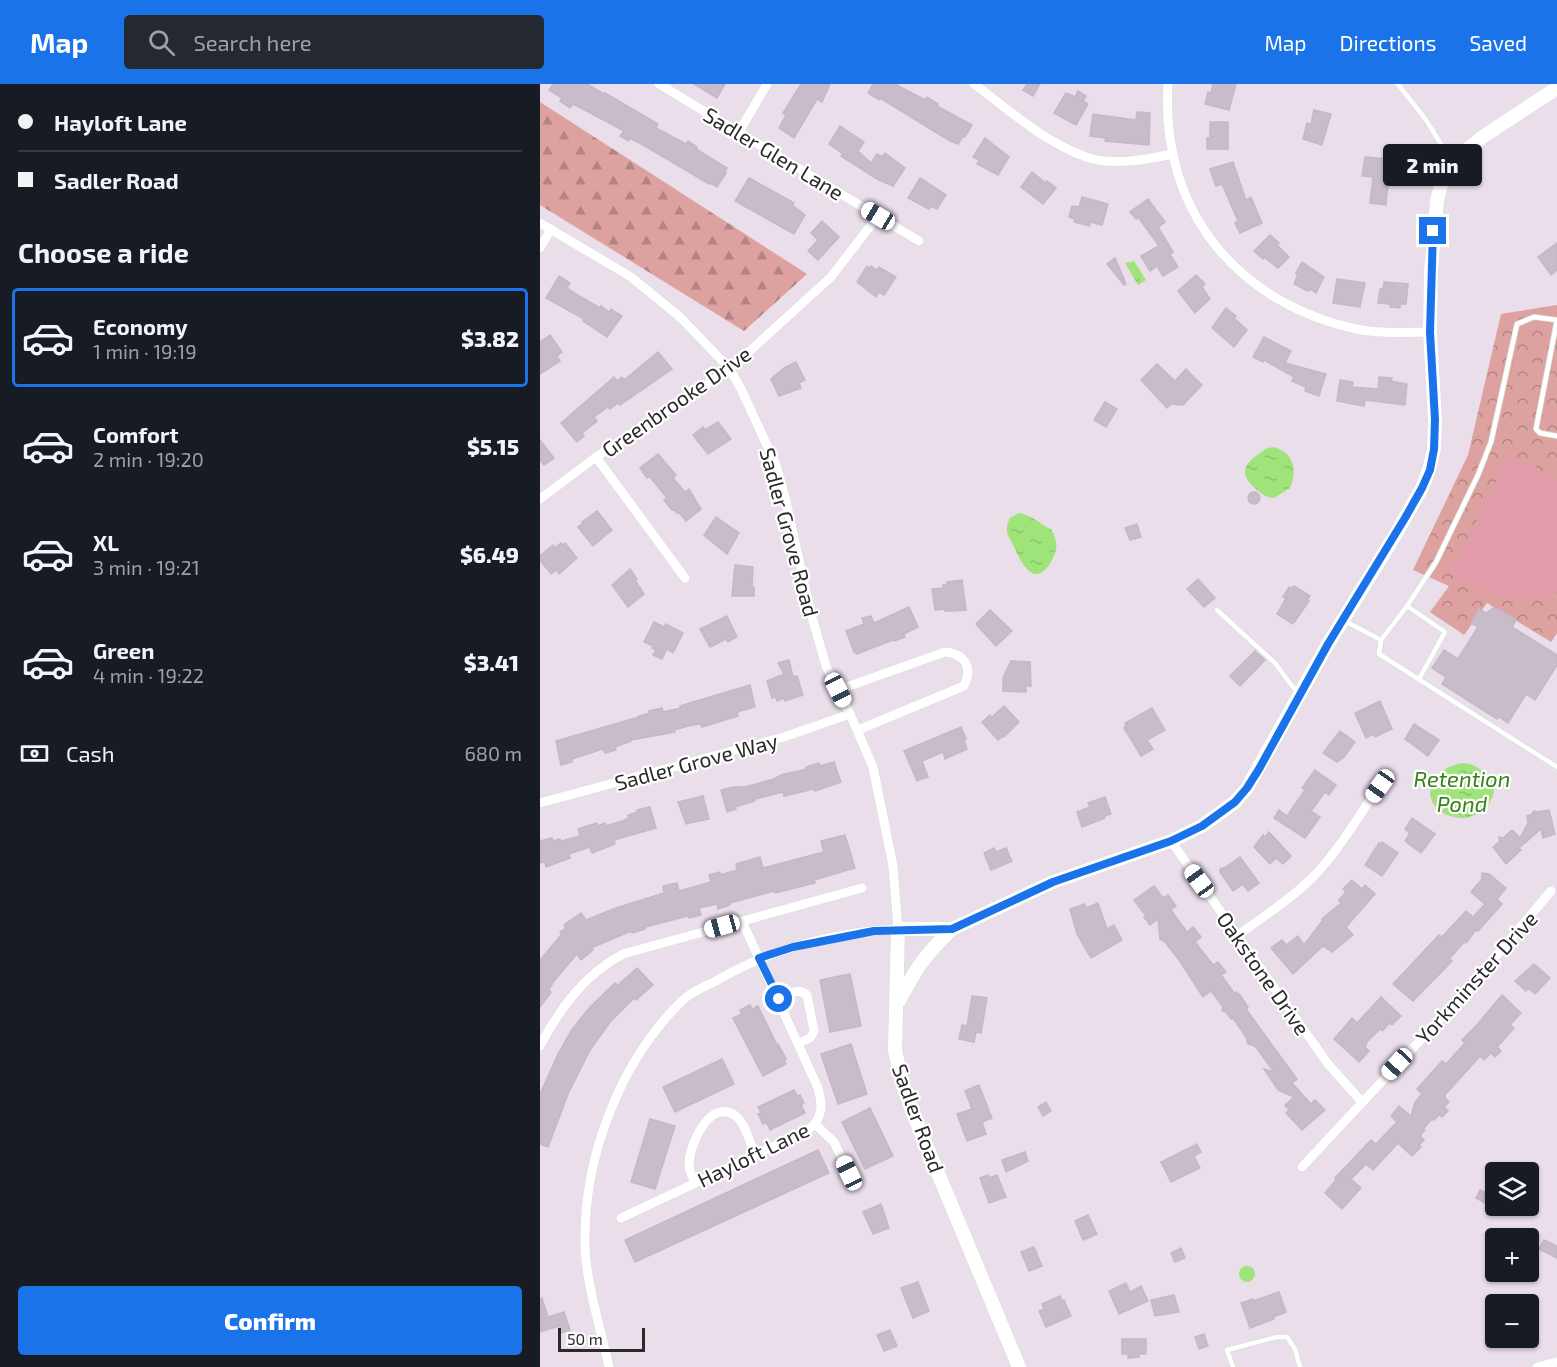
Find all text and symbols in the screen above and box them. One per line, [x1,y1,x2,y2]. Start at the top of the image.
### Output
search box [124,15,544,69]
text: Map [30,25,88,59]
icon: search [145,26,178,59]
text: Search here [193,29,312,55]
text: Map [1264,30,1307,55]
text: Directions [1340,30,1436,55]
text: Saved [1469,30,1527,55]
street label: Sadler Glen Lane [699,101,849,205]
text: Hayloft Lane [54,109,187,135]
callout: 2 min [1384,144,1482,186]
text: 2 min [1407,153,1458,177]
text: Sadler Road [54,167,179,193]
car [858,199,898,233]
route end [1419,217,1446,244]
text: Choose a ride [18,236,189,268]
icon: car [21,311,75,365]
text: Economy [93,313,188,339]
text: $3.82 [461,325,519,351]
text: 1 min · 19:19 [93,339,197,363]
street label: Greenbrooke Drive [597,340,755,462]
icon: car [21,419,75,473]
text: Comfort [93,421,178,447]
text: $5.15 [467,433,519,459]
street label: Sadler Grove Road [755,445,825,619]
text: 2 min · 19:20 [93,447,204,471]
icon: car [21,527,75,581]
text: XL [93,529,119,555]
text: $6.49 [460,541,519,567]
text: 3 min · 19:21 [93,555,200,579]
icon: car [21,635,75,689]
text: Green [93,637,155,663]
text: $3.41 [464,649,519,675]
text: 4 min · 19:22 [93,663,204,687]
car [822,670,854,710]
street label: Sadler Grove Way [612,727,780,795]
icon: cash [18,737,51,770]
text: Cash [66,740,115,766]
text: 680 m [464,741,522,765]
water label: Retention Pond [1414,765,1510,816]
car [1362,766,1398,806]
car [1181,861,1217,901]
street label: Oakstone Drive [1212,906,1316,1040]
street label: Yorkminster Drive [1410,906,1542,1048]
car [702,913,742,939]
route start [765,985,792,1012]
car [1378,1045,1416,1083]
street label: Sadler Road [888,1060,950,1176]
street label: Hayloft Lane [693,1116,813,1192]
car [833,1153,865,1193]
map controls [1485,1162,1539,1348]
button: layers [1485,1162,1539,1216]
button: + [1485,1228,1539,1282]
button: Confirm [18,1286,522,1355]
button: − [1485,1294,1539,1348]
scale bar [558,1325,645,1352]
text: 50 m [567,1329,603,1348]

